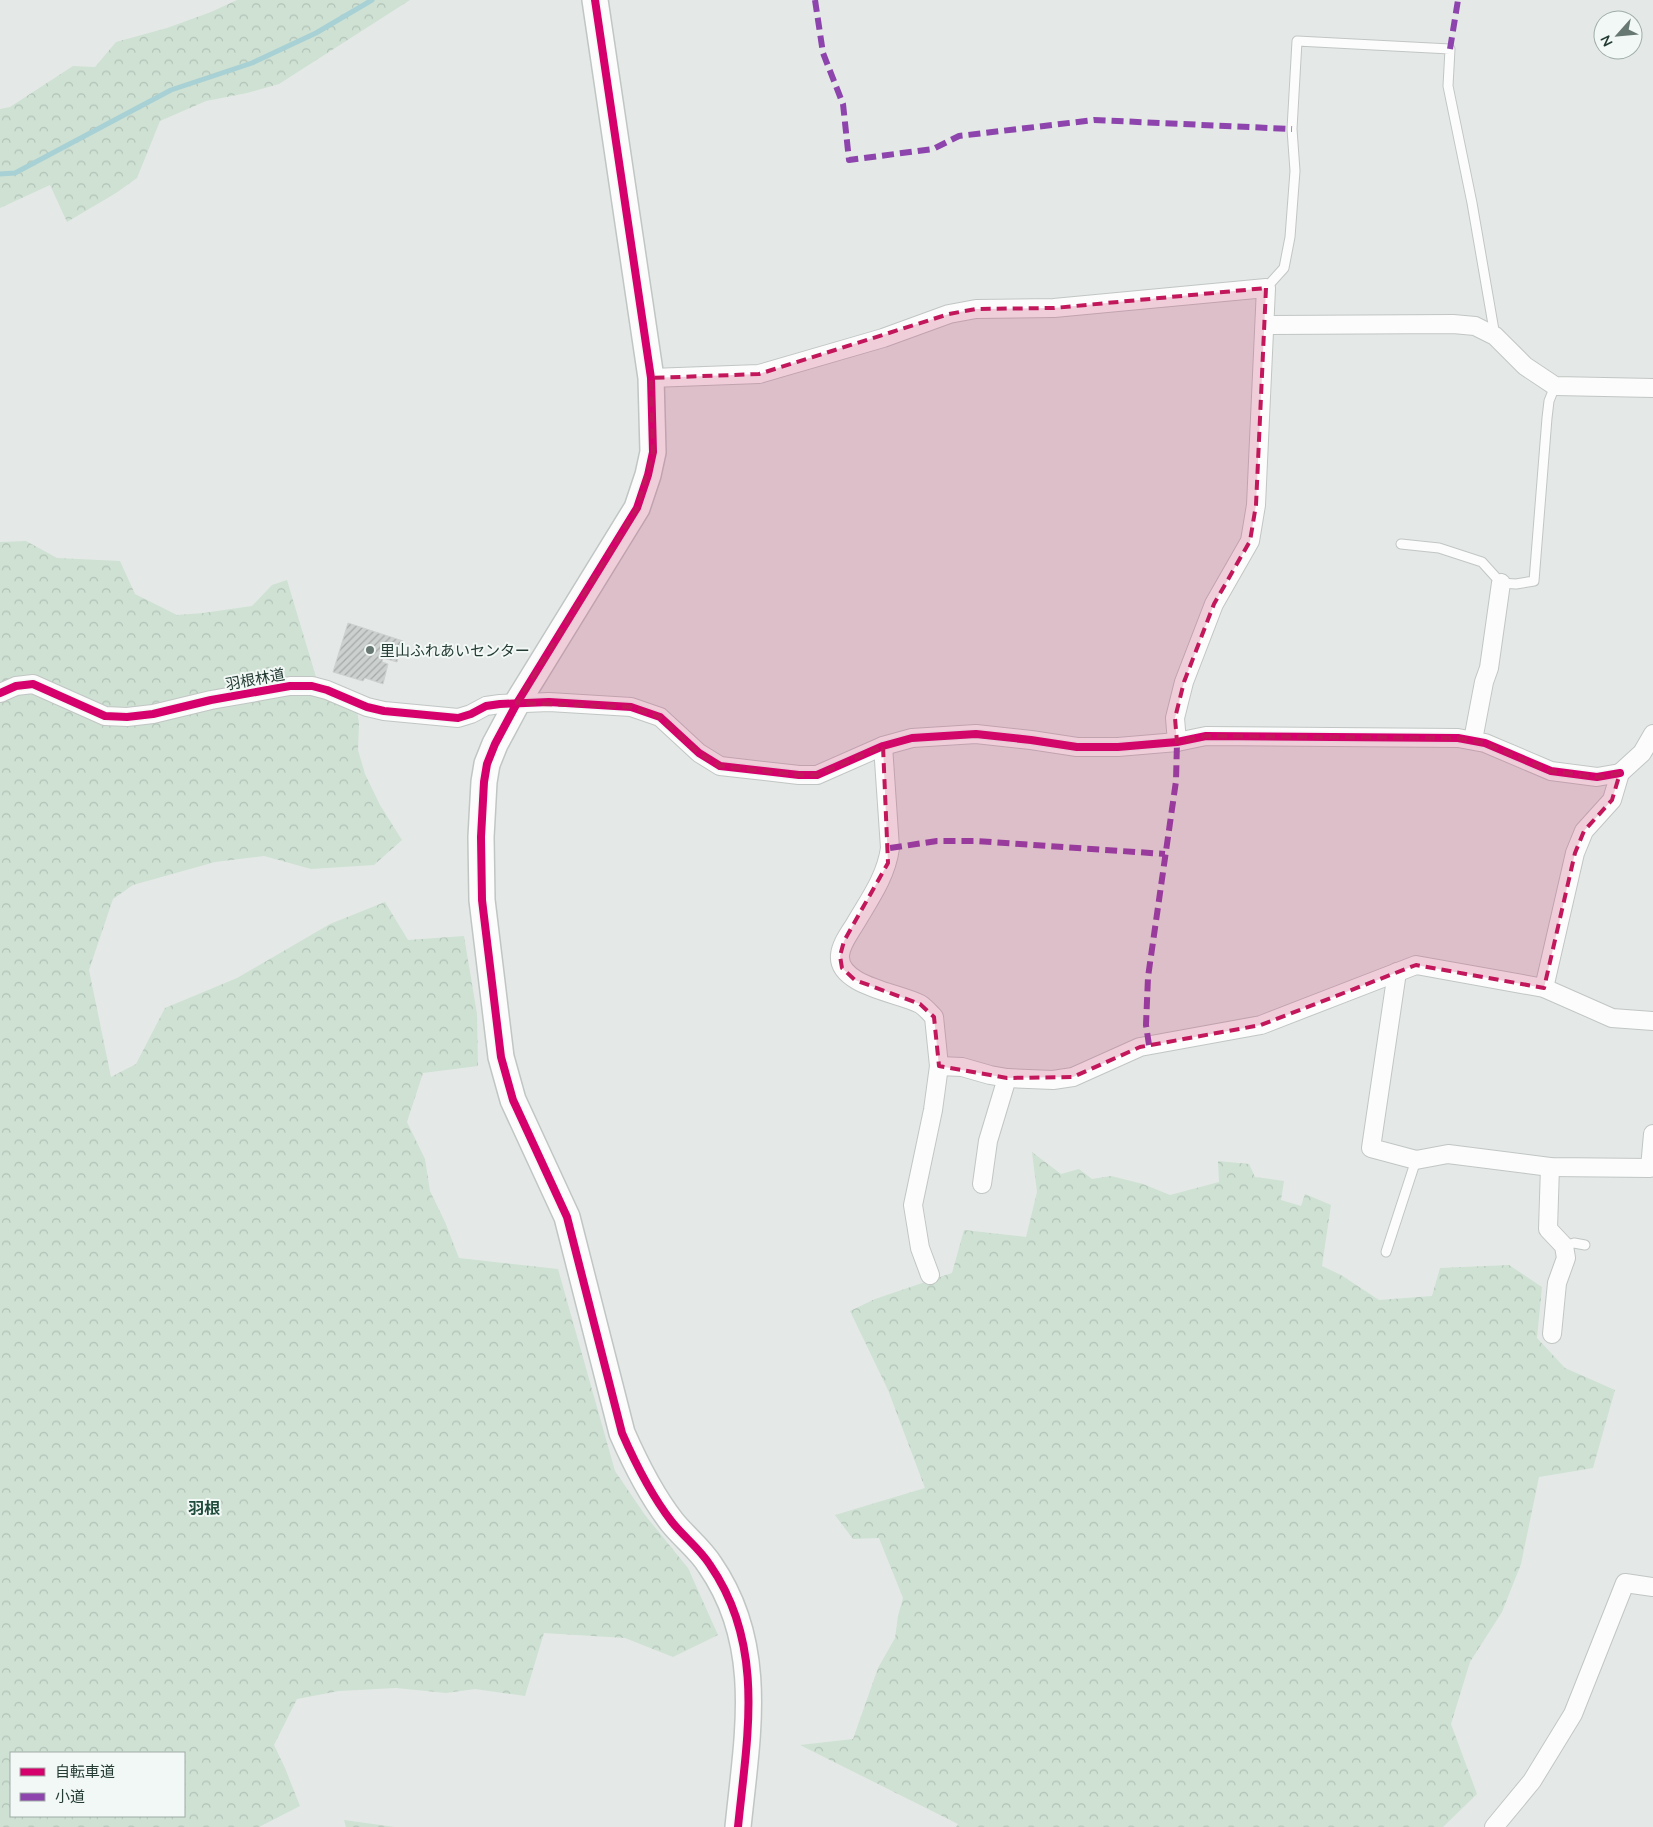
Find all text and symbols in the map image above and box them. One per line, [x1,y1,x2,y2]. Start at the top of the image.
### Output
north arrow [1593,10,1643,60]
text: N [1596,32,1617,50]
place label: 里山ふれあいセンター [380,641,530,660]
marker: 里山ふれあいセンター [364,644,376,656]
street label: 羽根林道 [224,664,286,694]
district label: 羽根 [188,1498,220,1518]
legend [10,1752,185,1817]
text: 自転車道 [55,1762,115,1781]
text: 小道 [55,1787,85,1806]

